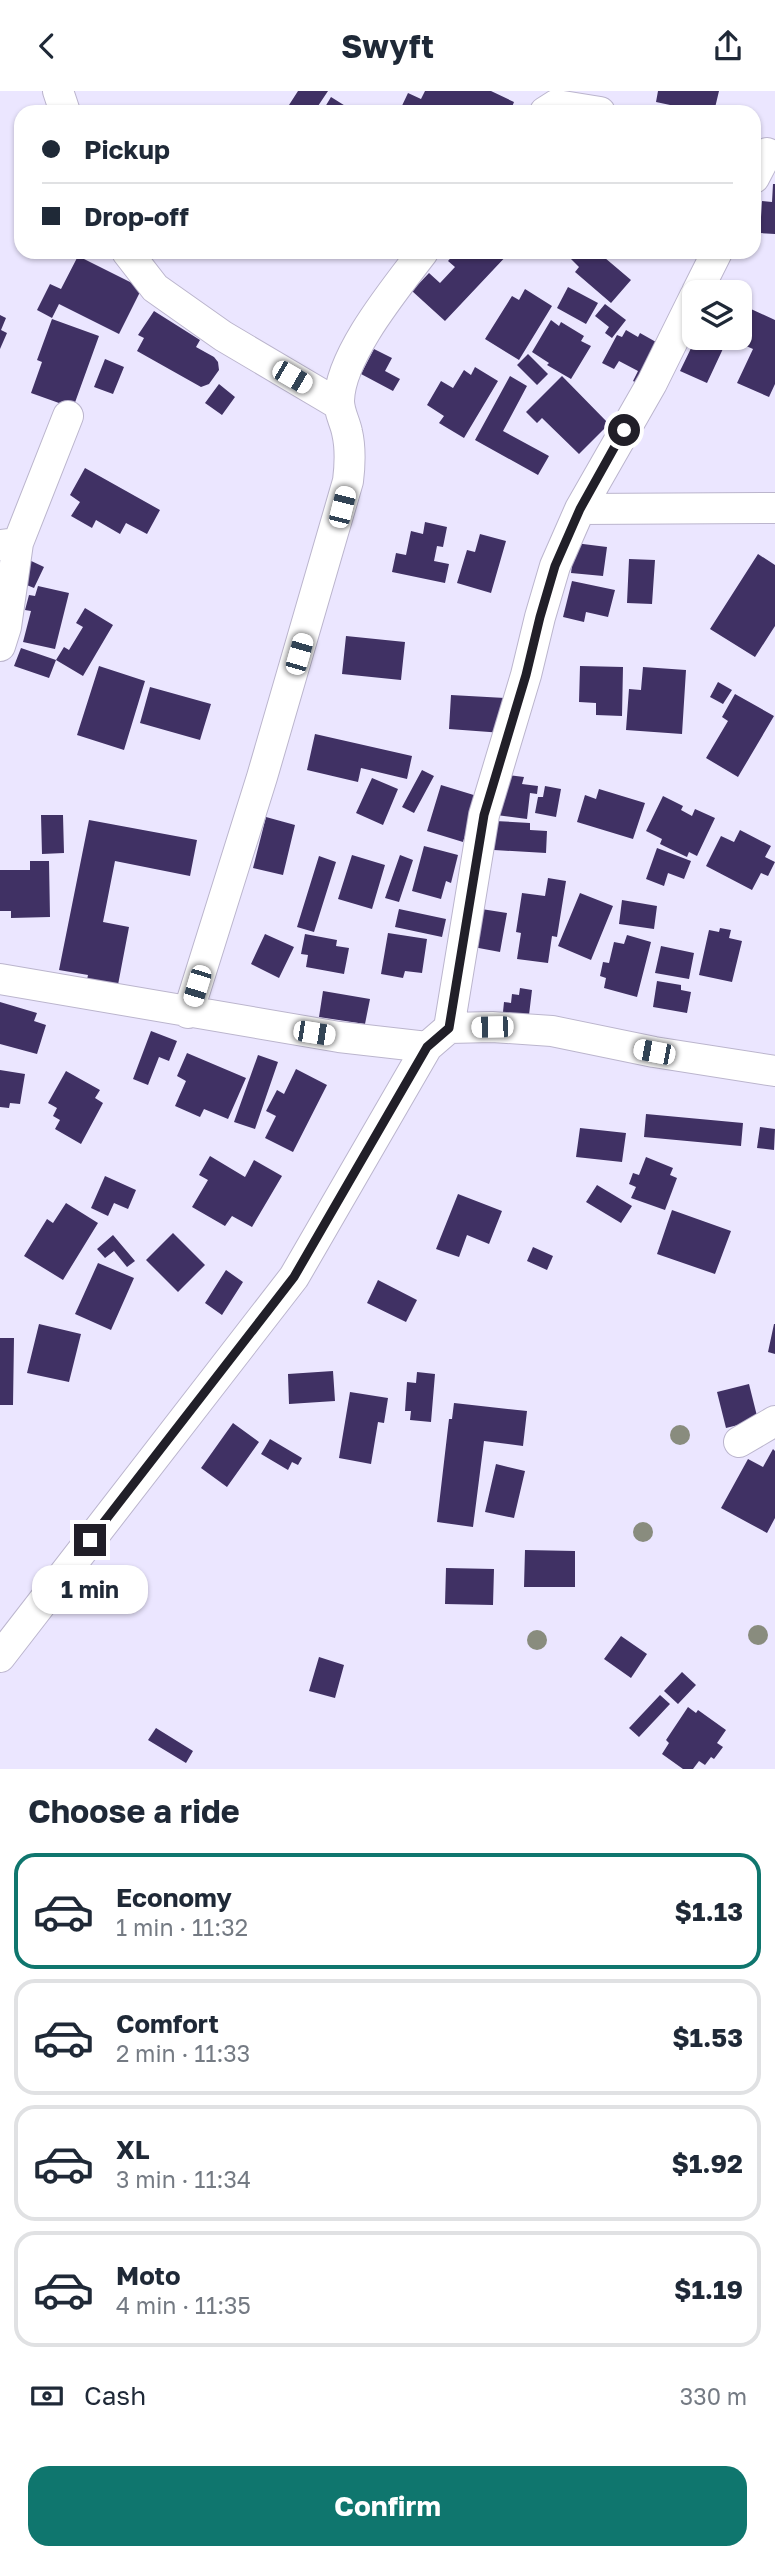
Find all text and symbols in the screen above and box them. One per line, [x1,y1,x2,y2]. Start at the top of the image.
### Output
icon: back [28,27,66,65]
text: Swyft [341,27,434,65]
icon: share [709,27,747,65]
text: Pickup [84,134,170,165]
text: Drop-off [84,201,189,232]
map controls [682,280,752,350]
button: layers [682,280,752,350]
car [269,357,316,397]
route start [608,414,640,446]
car [327,484,358,530]
car [284,631,315,677]
car [181,963,214,1009]
car [471,1016,514,1038]
car [292,1019,337,1047]
car [632,1038,677,1066]
route end [74,1524,106,1556]
callout: 1 min [32,1565,148,1613]
text: 1 min [61,1575,119,1603]
text: Choose a ride [28,1792,240,1830]
icon: car [32,1880,95,1943]
text: Economy [116,1882,232,1913]
text: $1.13 [675,1896,743,1927]
text: 1 min · 11:32 [116,1913,248,1941]
icon: car [32,2006,95,2069]
text: Comfort [116,2008,219,2039]
text: $1.53 [672,2022,743,2053]
text: 2 min · 11:33 [116,2039,250,2067]
icon: car [32,2132,95,2195]
text: XL [116,2134,150,2165]
text: $1.92 [671,2148,743,2179]
text: 3 min · 11:34 [116,2165,251,2193]
icon: car [32,2258,95,2321]
text: Moto [116,2260,181,2291]
text: $1.19 [674,2274,743,2305]
text: 4 min · 11:35 [116,2291,251,2319]
icon: cash [28,2377,66,2415]
text: Cash [84,2380,146,2411]
text: 330 m [680,2382,747,2410]
button: Confirm [28,2466,747,2546]

